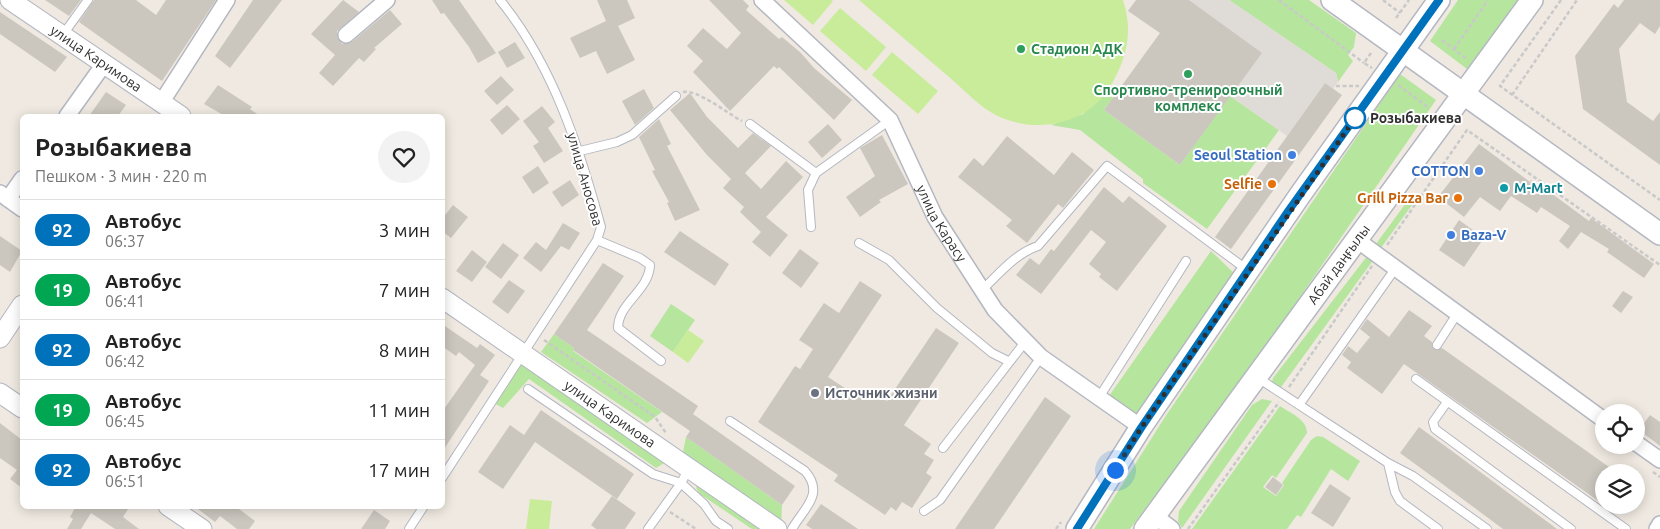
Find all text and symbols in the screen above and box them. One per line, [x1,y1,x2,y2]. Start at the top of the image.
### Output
street label: улица Каримова [47,22,145,95]
place label: Стадион АДК [1031,41,1123,57]
marker: Стадион АДК [1015,43,1027,55]
marker: Спортивно-тренировочный комплекс [1182,68,1194,80]
place label: Спортивно-тренировочный комплекс [1093,82,1283,114]
marker: Розыбакиева [1344,107,1366,129]
place label: Розыбакиева [1370,110,1462,126]
street label: улица Аносова [564,130,606,228]
button: heart [378,131,430,183]
text: Розыбакиева [35,134,192,161]
place label: Seoul Station [1194,147,1282,163]
marker: Seoul Station [1286,149,1298,161]
place label: COTTON [1411,163,1469,179]
marker: COTTON [1473,165,1485,177]
text: Пешком · 3 мин · 220 m [35,167,207,185]
place label: Selfie [1224,176,1262,192]
marker: Selfie [1266,178,1278,190]
place label: M-Mart [1514,180,1563,196]
street label: улица Карасу [913,182,970,265]
marker: M-Mart [1498,182,1510,194]
place label: Grill Pizza Bar [1357,190,1448,206]
marker: Grill Pizza Bar [1452,192,1464,204]
text: Автобус [105,210,181,232]
text: 3 мин [379,219,430,241]
text: 92 [52,220,73,240]
street label: Абай даңғылы [1304,221,1373,307]
place label: Baza-V [1461,227,1506,243]
marker: Baza-V [1445,229,1457,241]
text: 06:37 [105,232,145,250]
text: Автобус [105,270,181,292]
text: 7 мин [379,279,430,301]
text: 19 [52,280,73,300]
text: 06:41 [105,292,145,310]
text: Автобус [105,330,181,352]
text: 8 мин [379,339,430,361]
text: 92 [52,340,73,360]
text: 06:42 [105,352,145,370]
street label: улица Каримова [561,377,659,451]
place label: Источник жизни [825,385,938,401]
marker: Источник жизни [809,387,821,399]
text: Автобус [105,390,181,412]
text: 11 мин [368,399,430,421]
text: 19 [52,400,73,420]
map controls [1595,404,1645,514]
button: locate [1595,404,1645,454]
text: 06:45 [105,412,145,430]
text: Автобус [105,450,181,472]
your location [1103,458,1128,483]
text: 17 мин [368,459,430,481]
text: 92 [52,460,73,480]
button: layers [1595,464,1645,514]
text: 06:51 [105,472,145,490]

